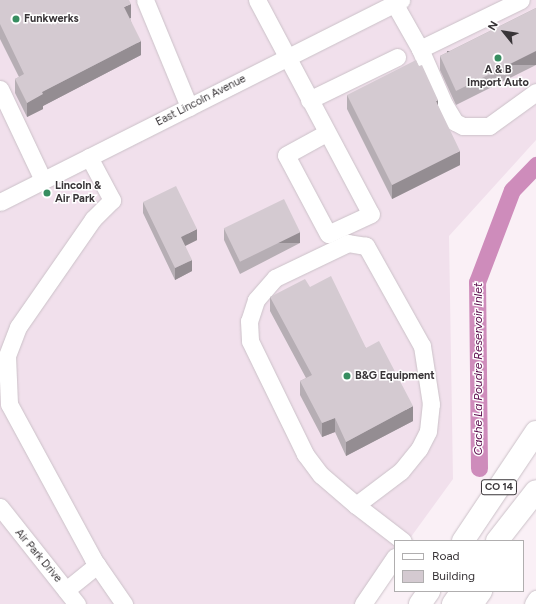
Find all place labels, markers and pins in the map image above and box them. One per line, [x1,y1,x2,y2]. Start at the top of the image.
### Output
place label: Funkwerks [24,12,79,26]
marker: Funkwerks [11,14,21,24]
marker: A & B Import Auto [493,53,503,63]
place label: A & B Import Auto [467,64,529,90]
place label: Lincoln & Air Park [55,180,101,206]
marker: Lincoln & Air Park [42,188,52,198]
place label: B&G Equipment [355,369,435,383]
marker: B&G Equipment [342,371,352,381]

